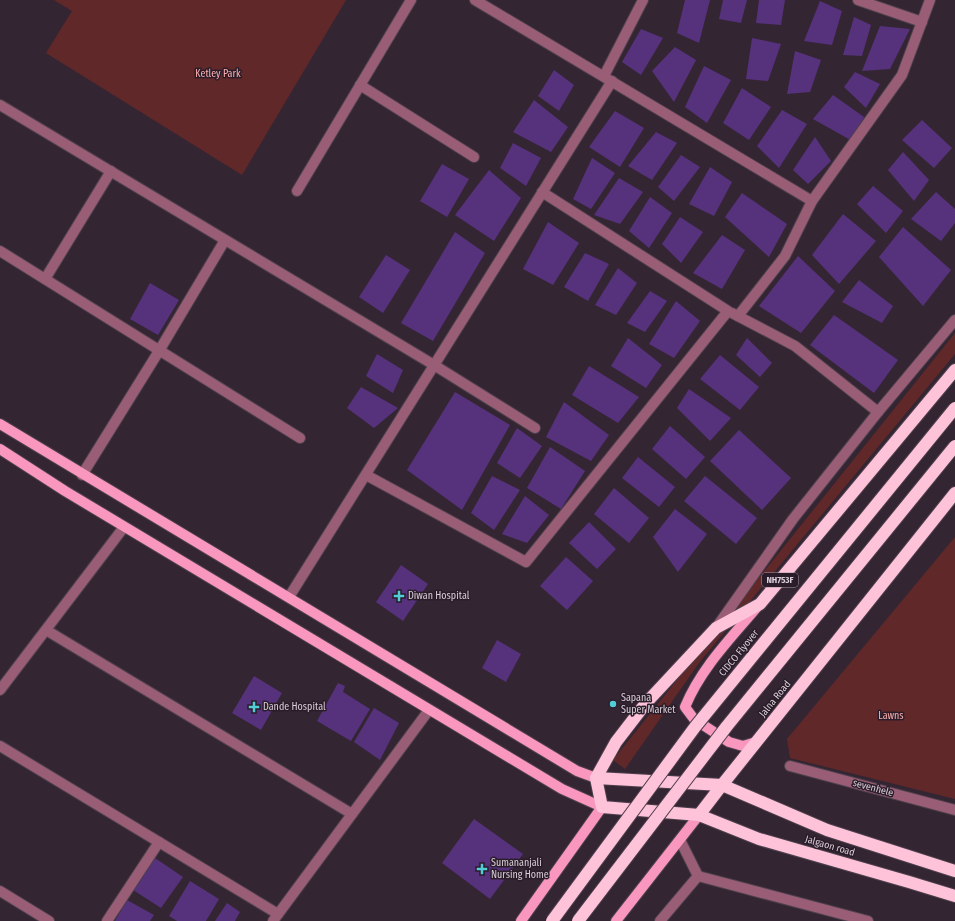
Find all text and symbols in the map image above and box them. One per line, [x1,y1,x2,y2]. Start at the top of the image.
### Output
park label: Ketley Park [195,68,241,80]
road number: NH753F [762,573,798,587]
marker: Diwan Hospital [393,590,405,602]
place label: Diwan Hospital [408,590,470,602]
street label: CIDCO Flyover [717,627,762,679]
street label: Jalna Road [757,678,793,720]
place label: Sapana Super Market [621,692,676,716]
marker: Sapana Super Market [608,699,618,709]
marker: Dande Hospital [248,701,260,713]
place label: Dande Hospital [263,701,326,713]
park label: Lawns [878,710,904,722]
street label: sevenhele [851,777,895,799]
street label: Jalgaon road [804,833,856,859]
place label: Sumananjali Nursing Home [491,857,549,881]
marker: Sumananjali Nursing Home [476,863,488,875]

